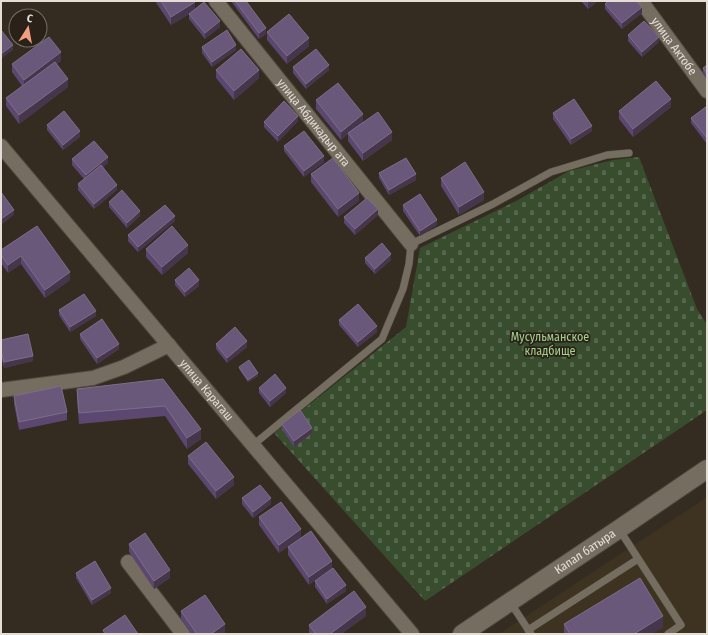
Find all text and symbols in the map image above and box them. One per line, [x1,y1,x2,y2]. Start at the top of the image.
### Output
north arrow [8,8,48,48]
text: С [26,12,34,26]
street label: улица Актобе [648,15,700,78]
street label: улица Абдикадыр ата [274,76,353,169]
park label: Мусульманское кладбище [511,330,589,358]
street label: улица Карагаш [177,356,236,424]
street label: Капал батыра [552,526,618,577]

